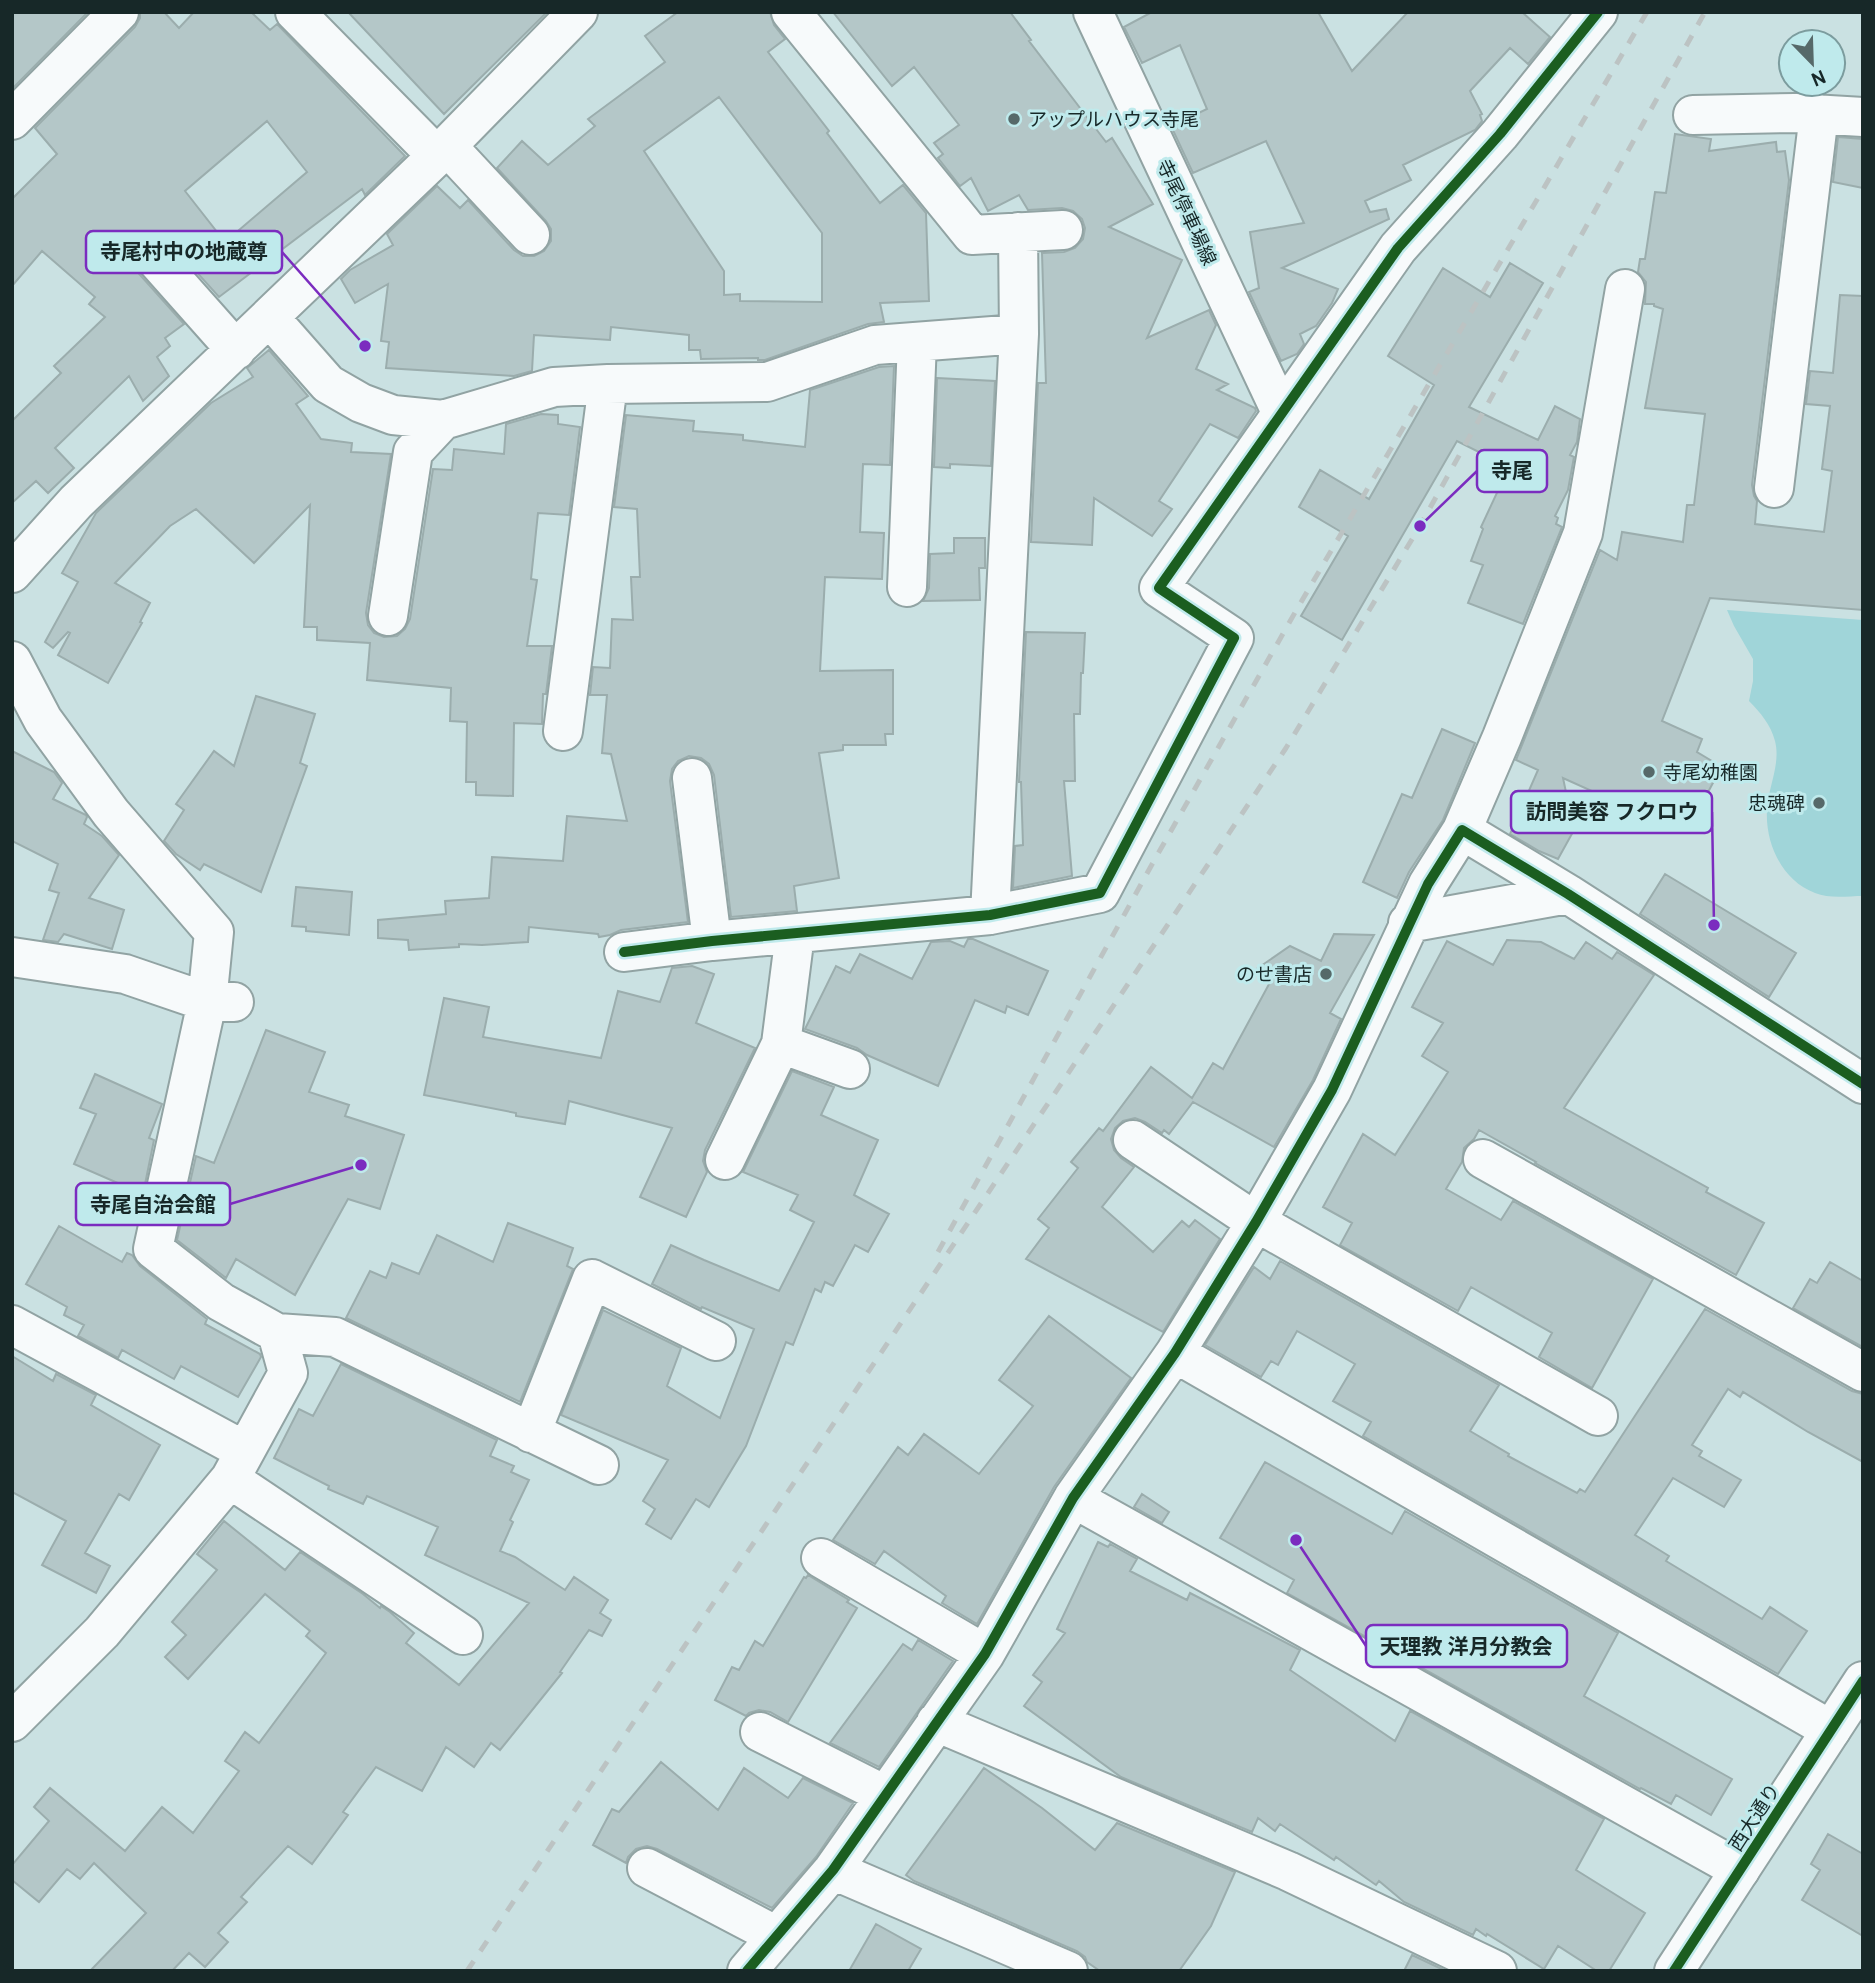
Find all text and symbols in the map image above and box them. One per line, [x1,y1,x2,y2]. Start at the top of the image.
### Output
north arrow [1777,28,1847,98]
text: N [1807,63,1829,91]
place label: アップルハウス寺尾 [1028,109,1199,133]
marker: アップルハウス寺尾 [1006,111,1022,127]
street label: 寺尾停車場線 [1150,156,1220,270]
callout: 寺尾村中の地蔵尊 [86,231,282,273]
text: 寺尾村中の地蔵尊 [100,240,268,267]
callout: 寺尾 [1477,450,1547,492]
text: 寺尾 [1491,459,1533,486]
place label: 寺尾幼稚園 [1663,762,1758,786]
marker: 寺尾幼稚園 [1641,764,1657,780]
callout: 訪問美容 フクロウ [1511,791,1712,833]
place label: 忠魂碑 [1748,793,1805,817]
marker: 忠魂碑 [1811,795,1827,811]
text: 訪問美容 フクロウ [1525,800,1699,827]
place label: のせ書店 [1236,964,1312,988]
marker: のせ書店 [1318,966,1334,982]
callout: 寺尾自治会館 [76,1183,230,1225]
text: 寺尾自治会館 [90,1193,216,1220]
callout: 天理教 洋月分教会 [1366,1625,1567,1667]
text: 天理教 洋月分教会 [1379,1635,1553,1662]
street label: 西大通り [1725,1780,1786,1857]

